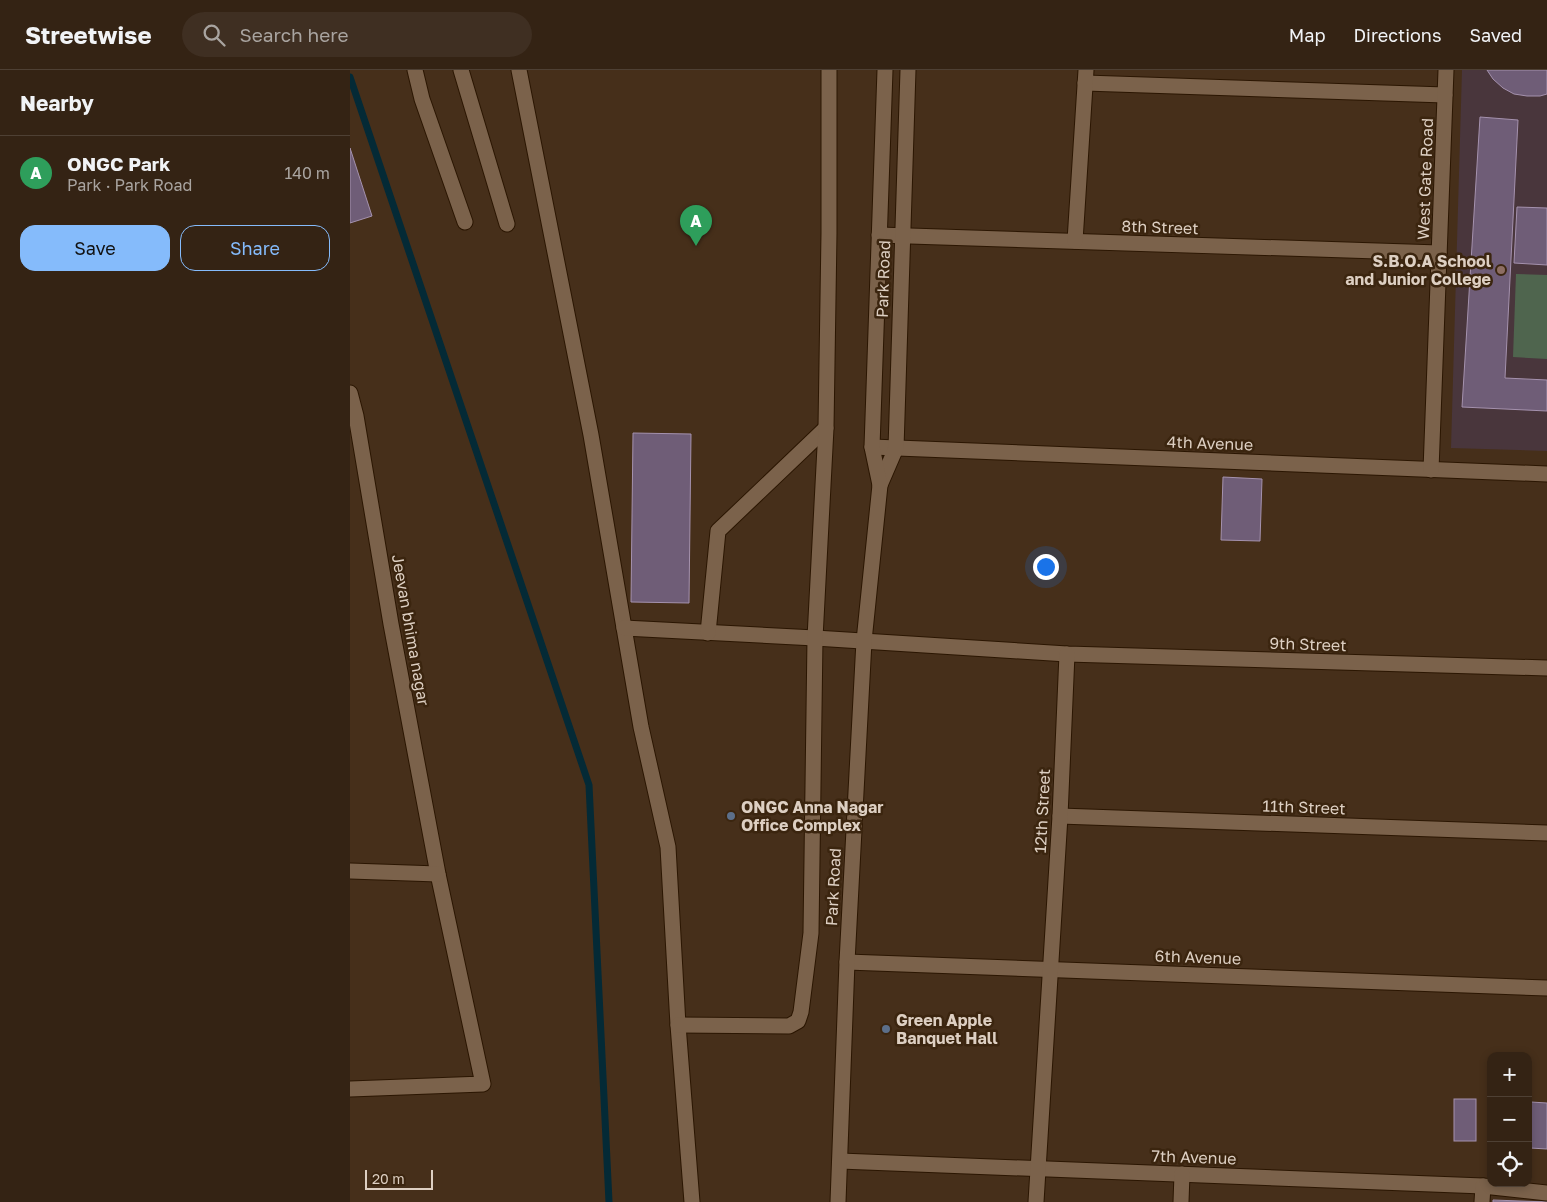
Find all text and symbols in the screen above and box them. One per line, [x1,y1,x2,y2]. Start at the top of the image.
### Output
search box [182,12,532,57]
text: Streetwise [25,20,152,49]
icon: search [200,21,228,49]
text: Search here [240,23,348,46]
text: Map [1289,24,1325,46]
text: Directions [1353,24,1441,46]
text: Saved [1469,24,1522,46]
text: Nearby [20,90,94,116]
street label: West Gate Road [1413,118,1437,240]
text: ONGC Park [67,152,170,175]
text: A [30,163,42,183]
text: 140 m [284,163,330,183]
text: Park · Park Road [67,175,192,195]
pin: A [680,205,712,246]
street label: 8th Street [1121,216,1199,238]
button: Save [20,225,170,271]
button: Share [180,225,330,271]
street label: Park Road [872,240,894,318]
place label: S.B.O.A School and Junior College [1345,251,1492,289]
marker: S.B.O.A School and Junior College [1495,264,1507,276]
street label: 4th Avenue [1166,431,1254,455]
street label: Jeevan bhima nagar [388,553,434,707]
your location [1033,554,1059,580]
street label: 9th Street [1269,633,1347,655]
street label: 12th Street [1030,768,1054,854]
street label: 11th Street [1262,796,1346,818]
place label: ONGC Anna Nagar Office Complex [741,797,883,835]
marker: ONGC Anna Nagar Office Complex [725,810,737,822]
street label: Park Road [821,848,845,926]
street label: 6th Avenue [1154,945,1242,969]
place label: Green Apple Banquet Hall [896,1010,998,1048]
marker: Green Apple Banquet Hall [880,1023,892,1035]
map controls [1487,1052,1532,1187]
button: + [1487,1052,1532,1097]
button: − [1487,1097,1532,1142]
button: locate [1487,1142,1532,1187]
street label: 7th Avenue [1151,1146,1237,1168]
scale bar [365,1167,432,1190]
text: 20 m [372,1170,405,1187]

